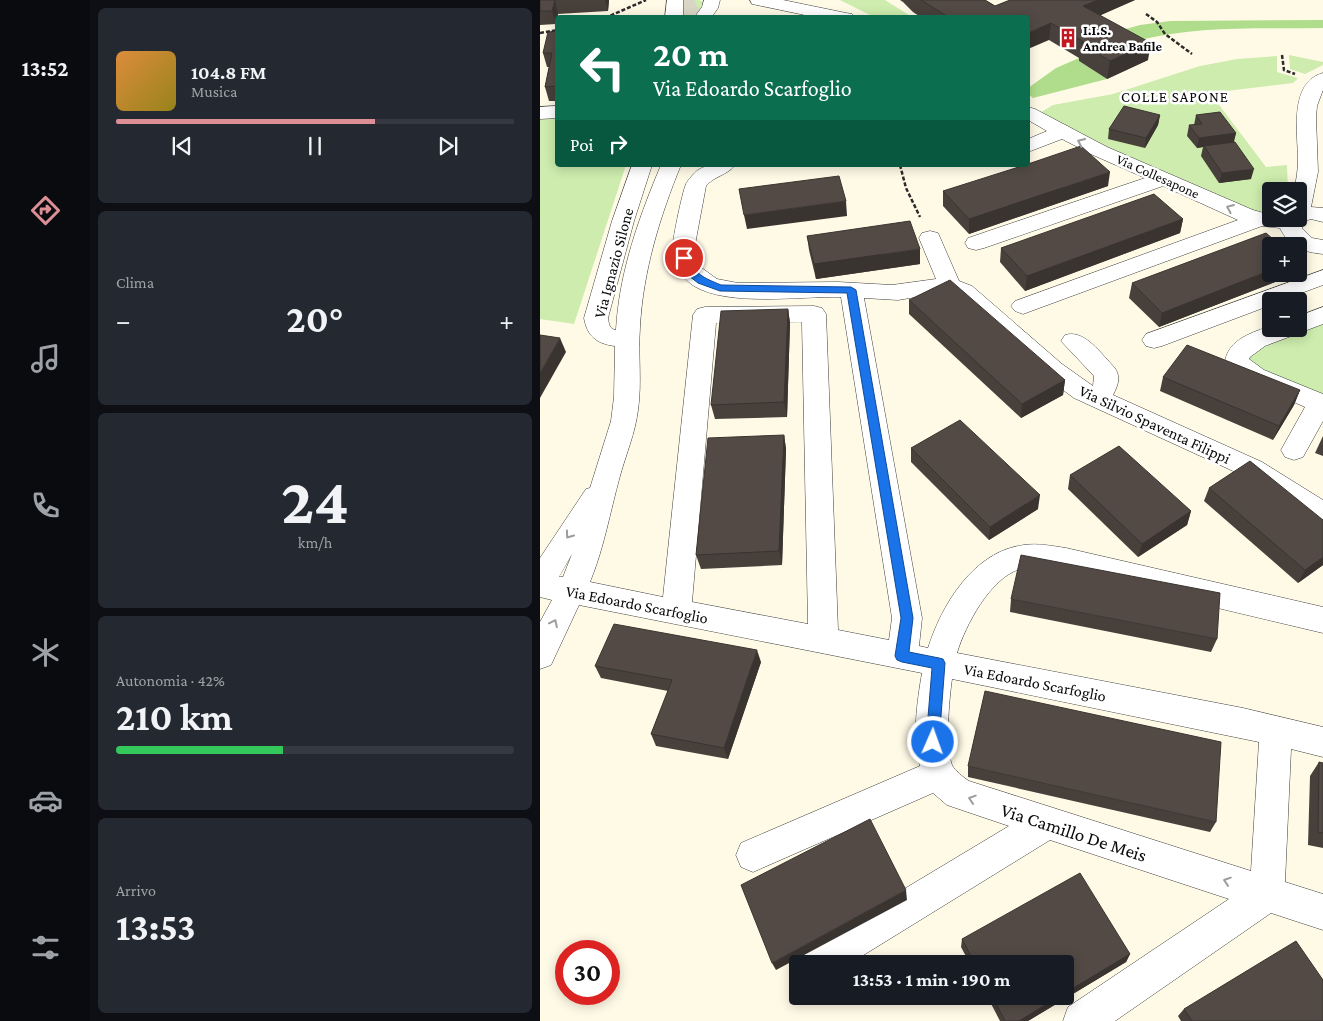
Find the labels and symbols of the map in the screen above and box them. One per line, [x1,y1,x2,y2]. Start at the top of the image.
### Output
place label: I.I.S. Andrea Bafile [1082,22,1163,54]
building icon: I.I.S. Andrea Bafile [1057,27,1079,49]
district label: COLLE SAPONE [1121,89,1229,105]
one-way arrow [1077,138,1086,149]
street label: Via Collesapone [1114,151,1202,201]
one-way arrow [1226,203,1235,214]
street label: Via Ignazio Silone [591,206,637,320]
pin [663,237,705,279]
street label: Via Silvio Spaventa Filippi [1076,382,1233,468]
one-way arrow [566,530,575,539]
street label: Via Edoardo Scarfoglio [564,582,710,628]
one-way arrow [548,619,558,628]
street label: Via Edoardo Scarfoglio [962,660,1108,706]
position arrow [906,715,958,767]
one-way arrow [968,794,977,804]
street label: Via Camillo De Meis [998,799,1149,866]
one-way arrow [1223,877,1231,887]
speed limit sign: 30 [555,940,620,1005]

